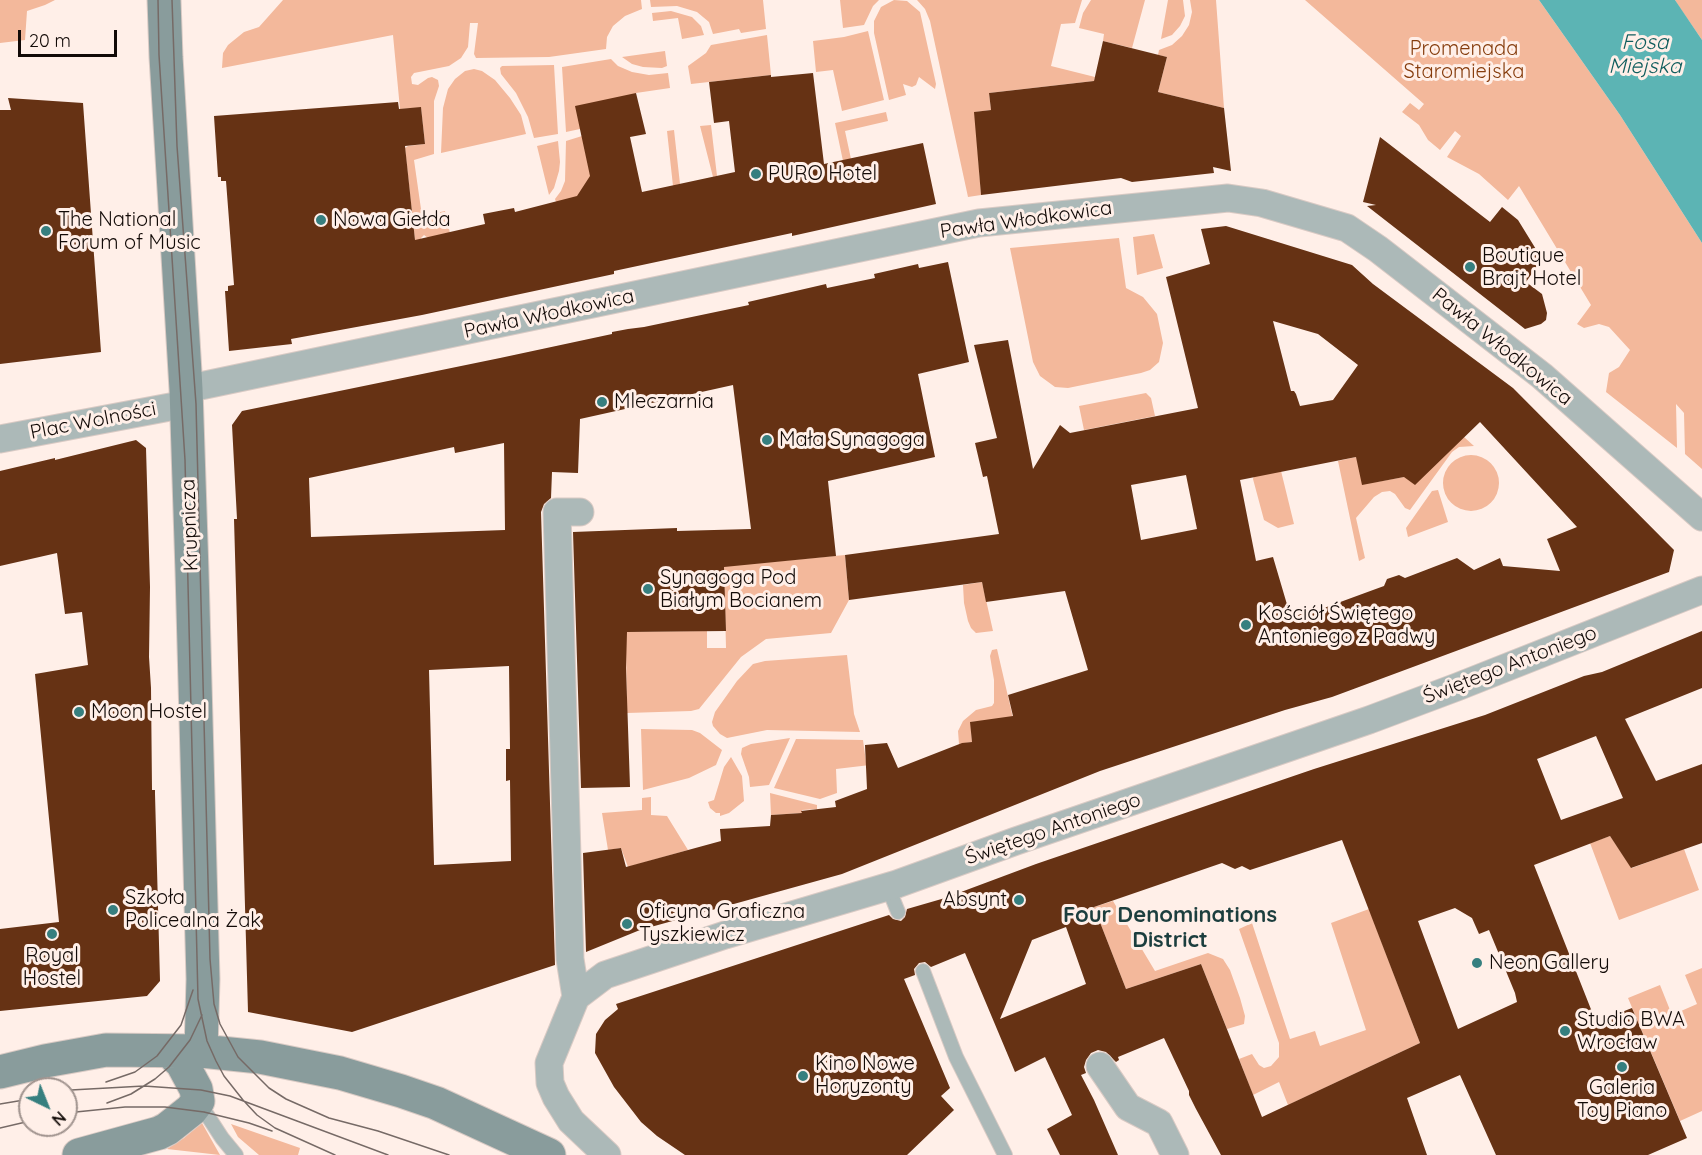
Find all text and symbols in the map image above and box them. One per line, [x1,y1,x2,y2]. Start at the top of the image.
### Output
scale bar [21,18,120,56]
text: 20 m [29,29,71,52]
water label: Fosa Miejska [1608,30,1682,80]
park label: Promenada Staromiejska [1404,37,1524,84]
place label: PURO Hotel [768,162,877,186]
marker: PURO Hotel [749,167,763,181]
street label: Pawła Włodkowica [939,196,1113,244]
place label: The National Forum of Music [58,208,201,255]
place label: Nowa Giełda [333,208,451,232]
marker: Nowa Giełda [314,213,328,227]
marker: The National Forum of Music [39,224,53,238]
place label: Boutique Brajt Hotel [1482,244,1581,291]
marker: Boutique Brajt Hotel [1463,260,1477,274]
street label: Pawła Włodkowica [1427,283,1577,411]
street label: Pawła Włodkowica [462,284,636,344]
place label: Mleczarnia [614,390,714,414]
marker: Mleczarnia [595,395,609,409]
street label: Plac Wolności [28,397,158,445]
place label: Mała Synagoga [779,428,925,452]
marker: Mała Synagoga [760,433,774,447]
street label: Krupnicza [176,478,204,572]
place label: Synagoga Pod Białym Bocianem [660,566,822,613]
marker: Synagoga Pod Białym Bocianem [641,582,655,596]
place label: Kościół Świętego Antoniego z Padwy [1258,602,1435,649]
marker: Kościół Świętego Antoniego z Padwy [1239,618,1253,632]
street label: Świętego Antoniego [1420,621,1600,709]
place label: Moon Hostel [91,700,207,724]
marker: Moon Hostel [72,705,86,719]
street label: Świętego Antoniego [962,788,1144,870]
place label: Szkoła Policealna Żak [125,886,261,933]
place label: Absynt [943,888,1007,912]
marker: Absynt [1012,893,1026,907]
place label: Oficyna Graficzna Tyszkiewicz [639,900,805,947]
district label: Four Denominations District [1063,902,1277,954]
marker: Szkoła Policealna Żak [106,903,120,917]
marker: Oficyna Graficzna Tyszkiewicz [620,917,634,931]
marker: Royal Hostel [45,927,59,941]
place label: Royal Hostel [23,944,81,991]
place label: Neon Gallery [1489,951,1610,975]
marker: Neon Gallery [1470,956,1484,970]
place label: Studio BWA Wrocław [1577,1008,1685,1055]
marker: Studio BWA Wrocław [1558,1024,1572,1038]
place label: Kino Nowe Horyzonty [815,1052,915,1099]
marker: Galeria Toy Piano [1615,1060,1629,1074]
marker: Kino Nowe Horyzonty [796,1069,810,1083]
place label: Galeria Toy Piano [1577,1076,1667,1123]
north arrow [18,1077,78,1137]
text: N [48,1107,70,1130]

